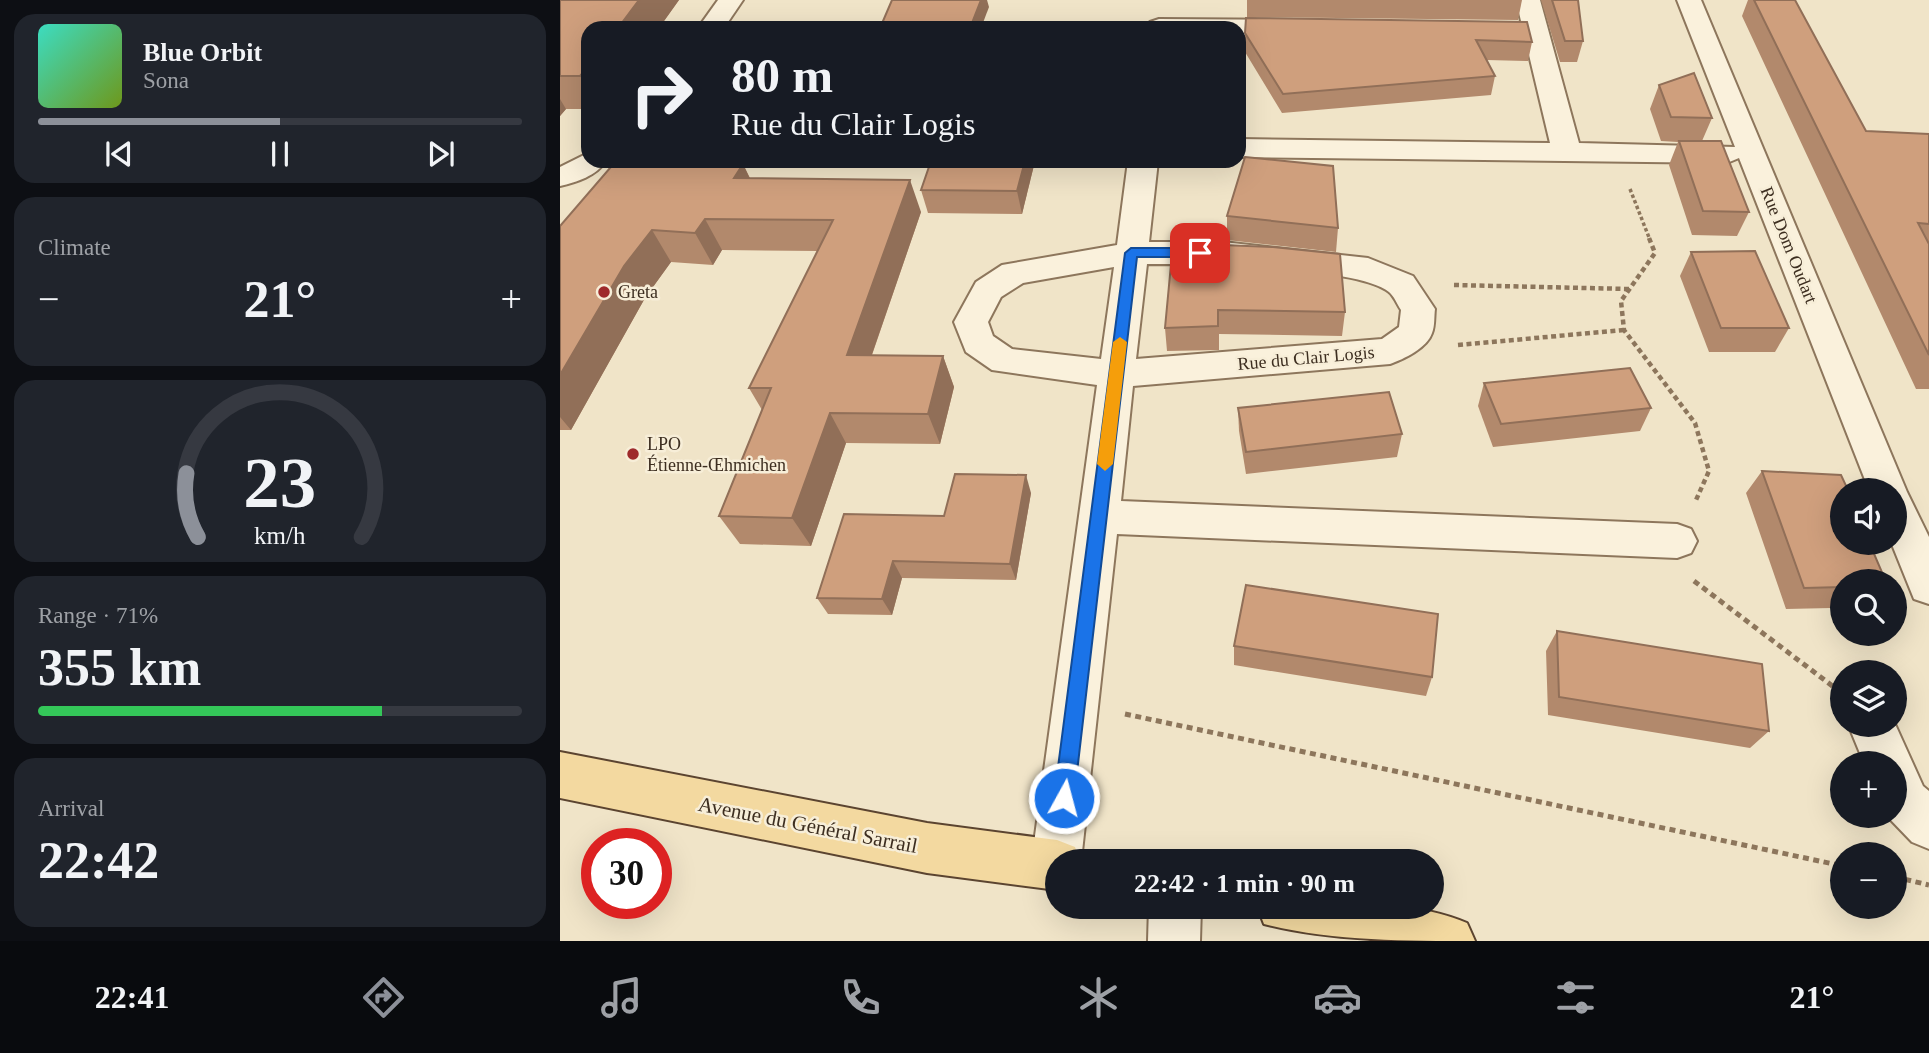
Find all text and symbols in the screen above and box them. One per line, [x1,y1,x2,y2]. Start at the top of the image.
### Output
text: Blue Orbit [143,38,262,67]
text: 80 m [731,48,833,103]
icon: right [616,49,707,140]
text: Sona [143,68,189,93]
text: Rue du Clair Logis [731,106,975,142]
icon: previous [100,135,138,173]
icon: pause [261,135,299,173]
icon: next [422,135,460,173]
street label: Rue Dom Oudart [1757,184,1821,306]
pin [1170,223,1230,283]
icon: arrive [1181,234,1219,272]
text: Climate [38,235,111,260]
text: 21° [244,271,316,328]
text: − [38,278,59,320]
text: + [501,278,522,320]
place label: Greta [618,282,658,302]
marker: Greta [596,284,612,300]
street label: Rue du Clair Logis [1237,342,1375,374]
place label: LPO Étienne-Œhmichen [647,434,786,475]
text: 23 [244,442,316,523]
marker: LPO Étienne-Œhmichen [625,446,641,462]
map controls [1830,478,1907,919]
button: sound [1830,478,1907,555]
text: km/h [254,521,306,548]
button: search [1830,569,1907,646]
text: Range · 71% [38,603,158,628]
text: 355 km [38,639,201,696]
button: layers [1830,660,1907,737]
button: + [1830,751,1907,828]
position arrow [1027,761,1101,835]
street label: Avenue du Général Sarrail [696,792,920,858]
text: Arrival [38,796,104,821]
speed limit sign: 30 [581,828,672,919]
text: 22:42 [38,832,159,889]
button: − [1830,842,1907,919]
text: 22:42 · 1 min · 90 m [1134,869,1355,898]
icon: directions [359,973,408,1022]
icon: music [597,973,646,1022]
icon: phone [836,973,885,1022]
icon: climate [1074,973,1123,1022]
icon: car [1313,973,1362,1022]
icon: filters [1551,973,1600,1022]
text: 22:41 [95,979,169,1015]
text: 21° [1789,979,1834,1015]

